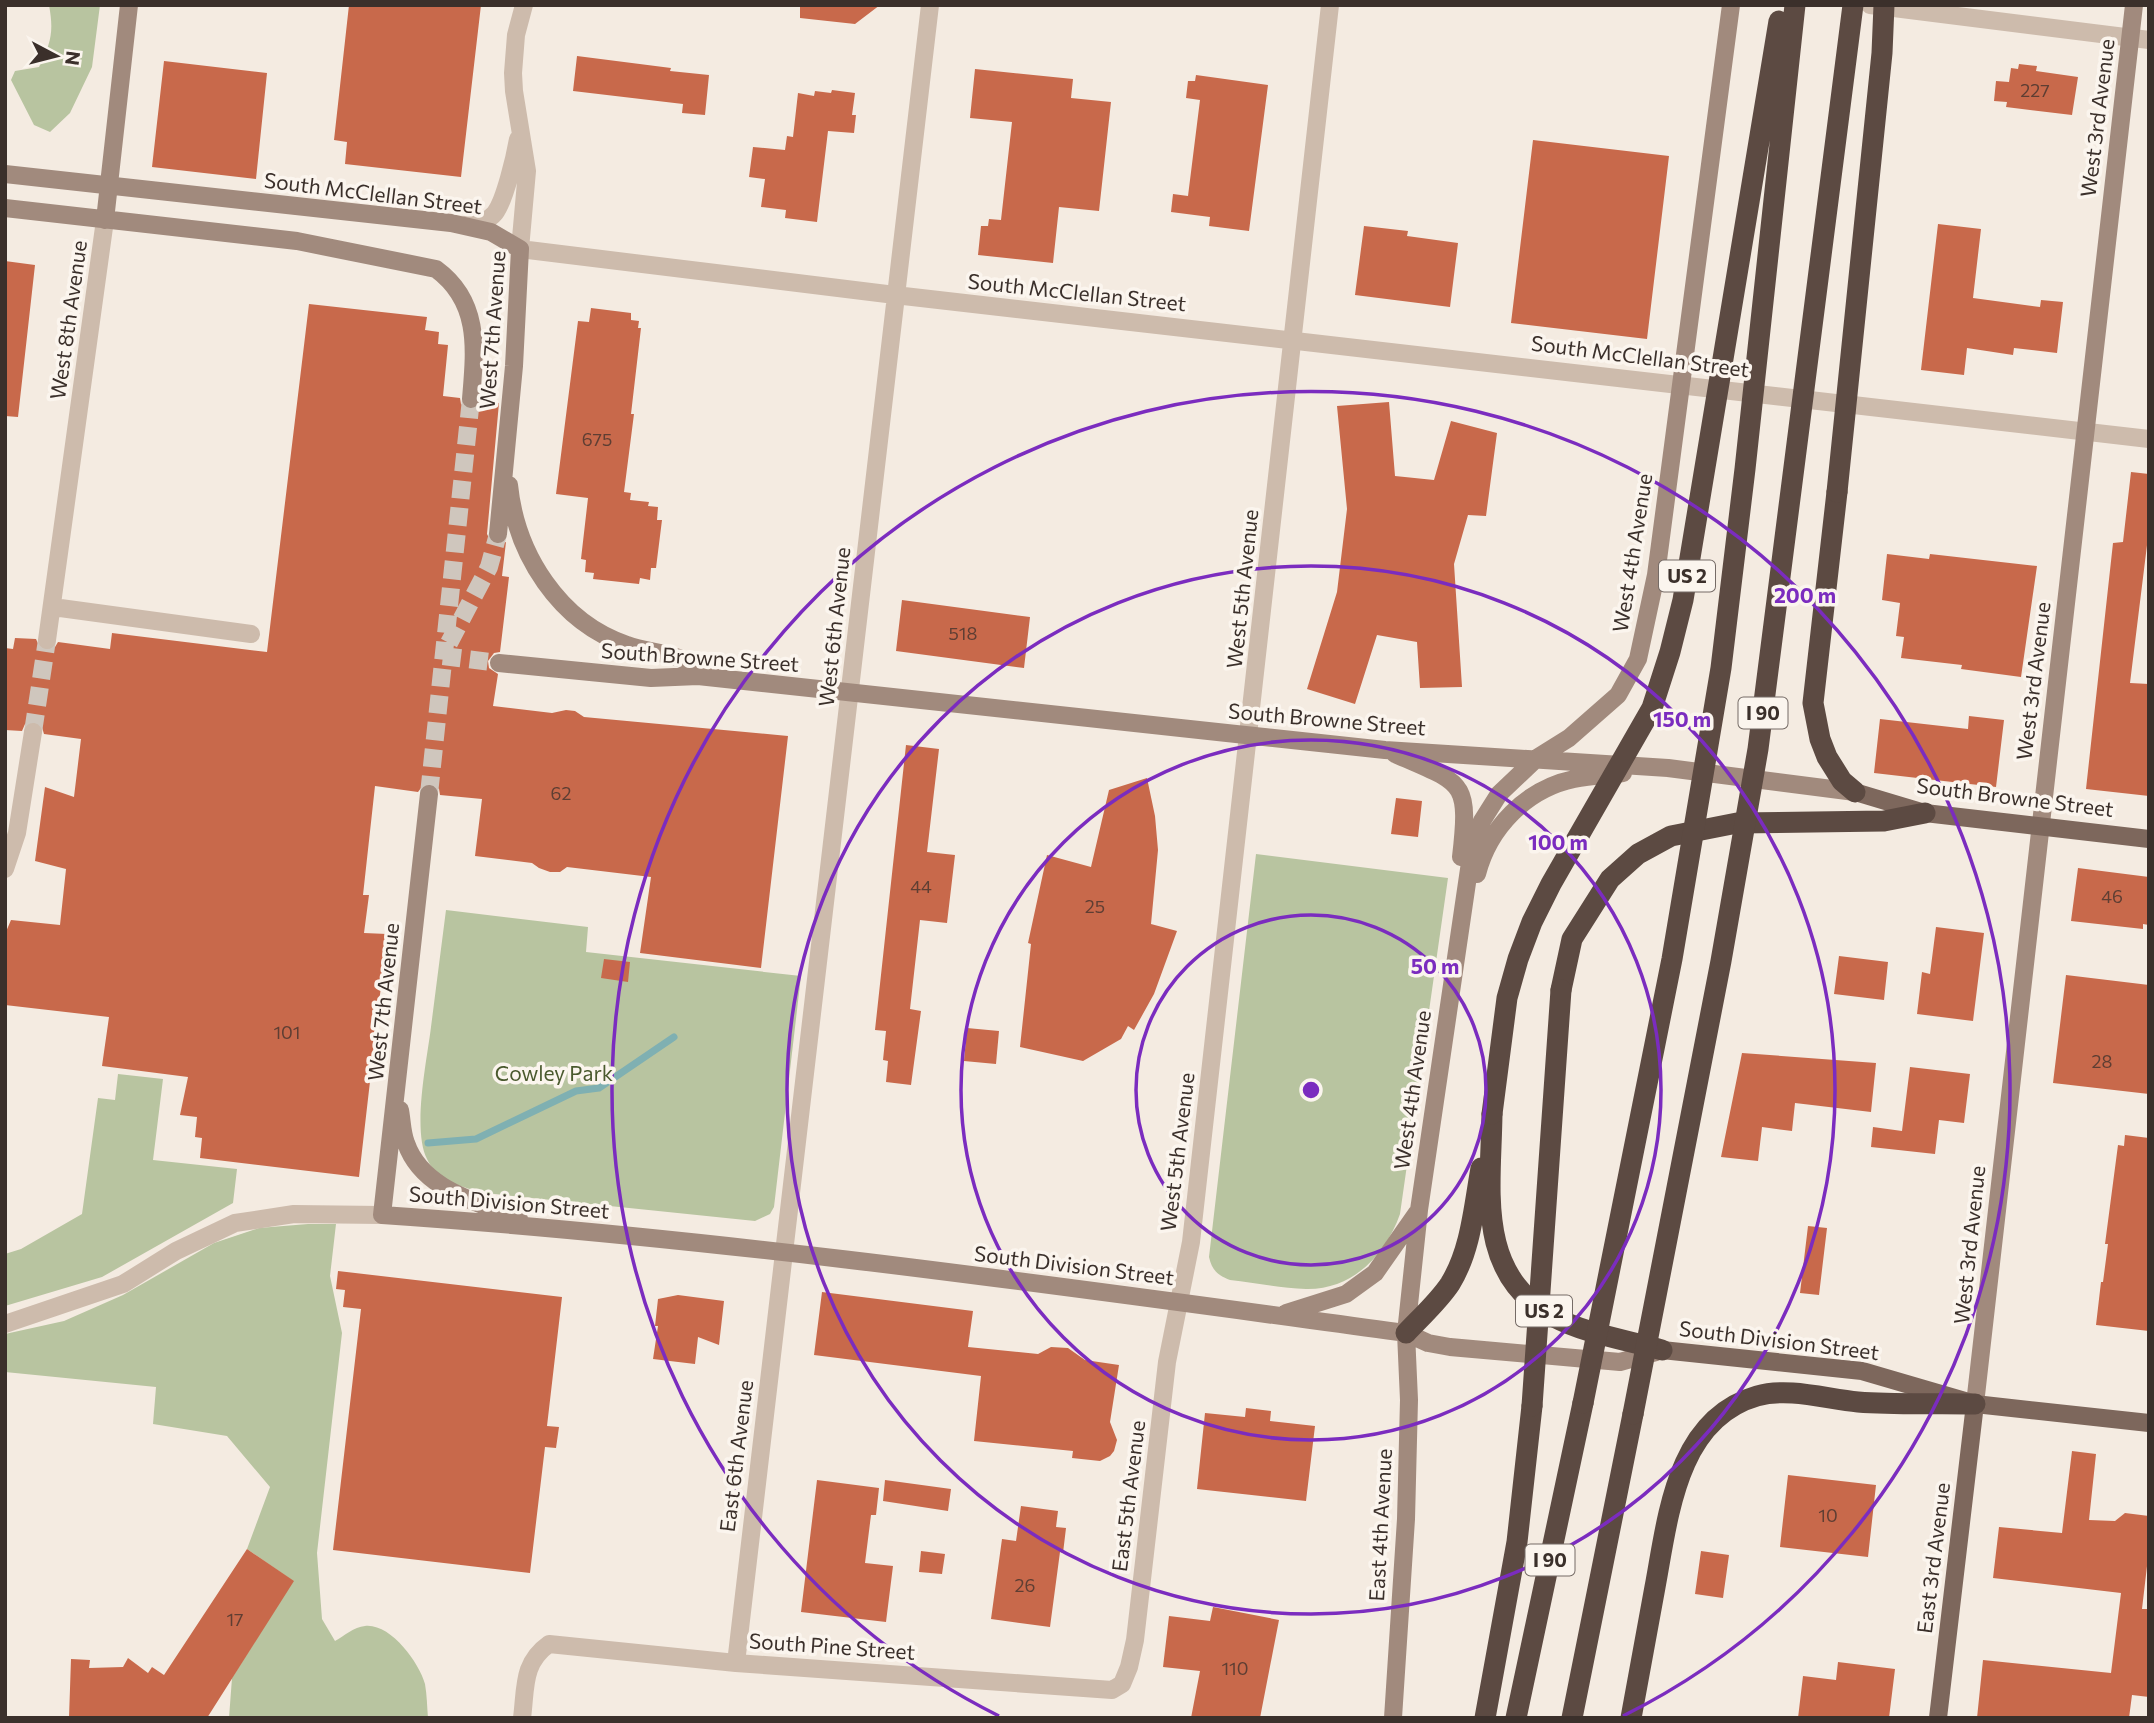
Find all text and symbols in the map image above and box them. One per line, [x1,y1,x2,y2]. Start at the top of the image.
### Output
north arrow [21,21,91,91]
street label: West 3rd Avenue [2074,37,2119,198]
text: N [61,50,86,67]
house number: 227 [2020,79,2050,101]
street label: South McClellan Street [263,167,484,218]
street label: West 8th Avenue [44,239,91,401]
street label: West 7th Avenue [473,250,510,410]
street label: South McClellan Street [967,268,1188,315]
street label: South McClellan Street [1530,330,1751,381]
house number: 675 [582,428,612,450]
street label: West 4th Avenue [1607,472,1656,634]
street label: West 5th Avenue [1221,508,1262,670]
street label: West 6th Avenue [813,546,854,708]
road number: US 2 [1659,561,1715,592]
text: 200 m [1774,582,1836,607]
street label: West 3rd Avenue [2010,600,2055,761]
house number: 518 [949,622,978,644]
street label: South Browne Street [600,637,800,676]
street label: South Browne Street [1227,697,1427,740]
road number: I 90 [1738,698,1788,728]
text: 150 m [1653,706,1711,731]
street label: South Browne Street [1915,772,2115,821]
house number: 62 [551,782,571,804]
text: 100 m [1528,829,1588,854]
house number: 44 [910,875,932,897]
house number: 46 [2101,885,2123,907]
house number: 25 [1085,895,1105,917]
street label: West 7th Avenue [362,922,403,1082]
text: 50 m [1411,953,1459,978]
street label: West 4th Avenue [1388,1009,1435,1171]
house number: 101 [273,1021,301,1043]
house number: 28 [2092,1050,2113,1072]
park label: Cowley Park [495,1060,613,1085]
street label: West 5th Avenue [1154,1071,1199,1233]
centre of rings [1299,1078,1323,1102]
street label: West 3rd Avenue [1948,1164,1989,1325]
street label: South Division Street [408,1180,610,1223]
street label: South Division Street [973,1240,1176,1289]
road number: US 2 [1516,1296,1572,1326]
street label: South Division Street [1678,1315,1881,1364]
street label: East 6th Avenue [714,1378,757,1533]
street label: East 5th Avenue [1106,1419,1149,1573]
street label: East 4th Avenue [1363,1448,1396,1602]
street label: East 3rd Avenue [1911,1481,1954,1635]
house number: 10 [1818,1504,1838,1526]
road number: I 90 [1526,1544,1574,1576]
house number: 26 [1015,1574,1035,1596]
house number: 17 [226,1608,244,1630]
street label: South Pine Street [748,1627,916,1664]
house number: 110 [1221,1657,1249,1679]

